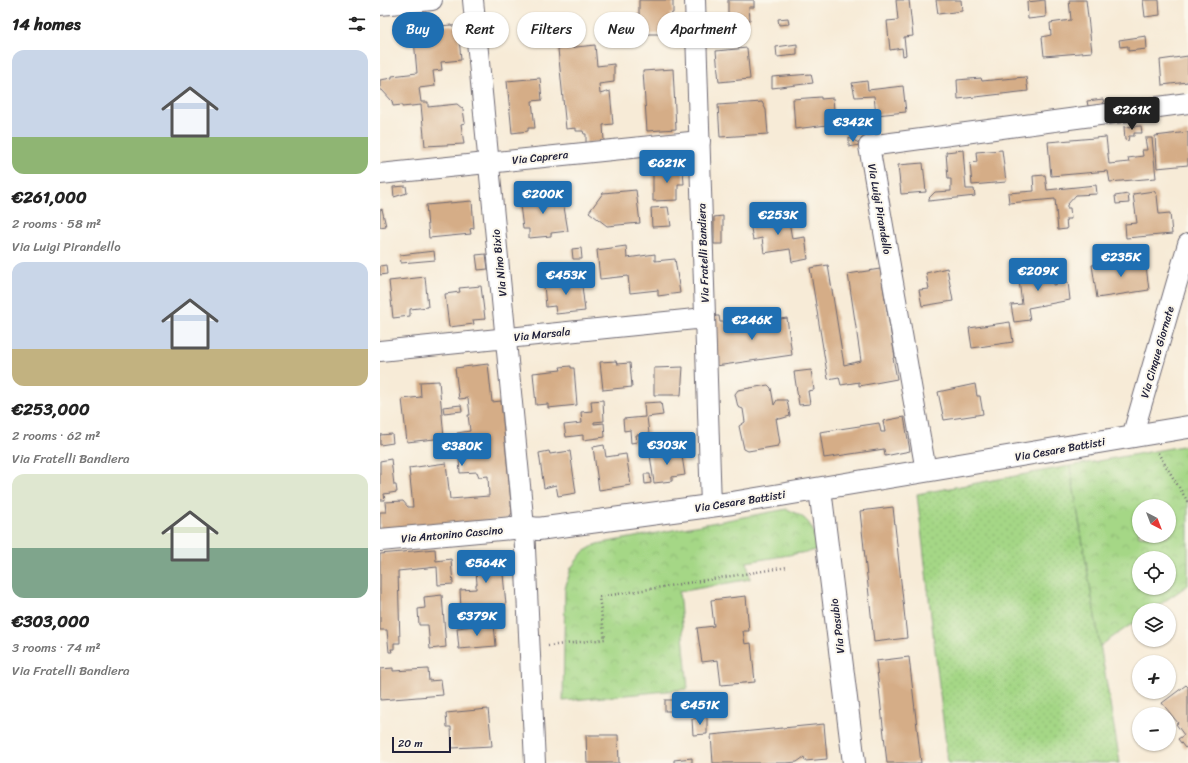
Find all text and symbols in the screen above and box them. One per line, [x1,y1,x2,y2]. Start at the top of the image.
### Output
text: 14 homes [12,9,81,39]
chip: Buy [392,12,444,48]
chip: Rent [452,12,509,48]
chip: Filters [517,12,586,48]
chip: New [594,12,649,48]
chip: Apartment [657,12,751,48]
icon: filters [346,13,368,35]
icon: home [154,76,226,148]
pin: €261K [1104,97,1160,131]
text: €261K [1114,98,1151,121]
pin: €342K [825,109,881,143]
text: €342K [833,110,873,133]
street label: Via Caprera [511,145,570,170]
pin: €621K [639,150,695,184]
text: €621K [649,151,686,174]
street label: Via Luigi Pirandello [862,162,897,257]
pin: €200K [515,181,571,215]
text: €261,000 [12,182,87,212]
text: €200K [523,182,563,205]
street label: Via Fratelli Bandiera [692,202,715,303]
pin: €253K [750,202,806,236]
text: €253K [758,203,798,226]
text: 2 rooms · 58 m² [12,212,101,235]
street label: Via Nino Bixio [486,228,512,297]
text: Via Luigi Pirandello [12,235,121,258]
pin: €235K [1093,244,1149,278]
text: €235K [1101,245,1141,268]
pin: €209K [1010,258,1066,292]
text: €209K [1018,259,1058,282]
pin: €453K [538,262,594,296]
text: €453K [546,263,586,286]
icon: home [154,288,226,360]
street label: Via Cinque Giornate [1135,303,1180,400]
pin: €246K [724,307,780,341]
text: €246K [732,308,772,331]
street label: Via Marsala [513,322,572,347]
text: €253,000 [12,394,90,424]
text: 2 rooms · 62 m² [12,424,100,447]
pin: €303K [639,432,695,466]
street label: Via Cesare Battisti [1014,432,1108,467]
pin: €380K [434,433,490,467]
text: €303K [647,433,687,456]
text: €380K [442,434,482,457]
text: Via Fratelli Bandiera [12,447,130,470]
street label: Via Cesare Battisti [694,485,788,518]
north arrow [1132,499,1176,543]
map controls [1132,499,1176,751]
icon: home [154,500,226,572]
street label: Via Antonino Cascino [400,521,504,548]
pin: €564K [458,550,514,584]
text: €564K [466,551,506,574]
button: locate [1132,551,1176,595]
street label: Via Pasubio [825,597,850,655]
pin: €379K [449,603,505,637]
button: layers [1132,603,1176,647]
text: €379K [457,604,497,627]
text: €303,000 [12,606,90,636]
text: 3 rooms · 74 m² [12,636,101,659]
button: + [1132,655,1176,699]
text: Via Fratelli Bandiera [12,659,130,682]
pin: €451K [672,692,728,726]
text: €451K [681,693,719,716]
button: − [1132,707,1176,751]
text: 20 m [398,734,423,753]
scale bar [392,735,451,754]

